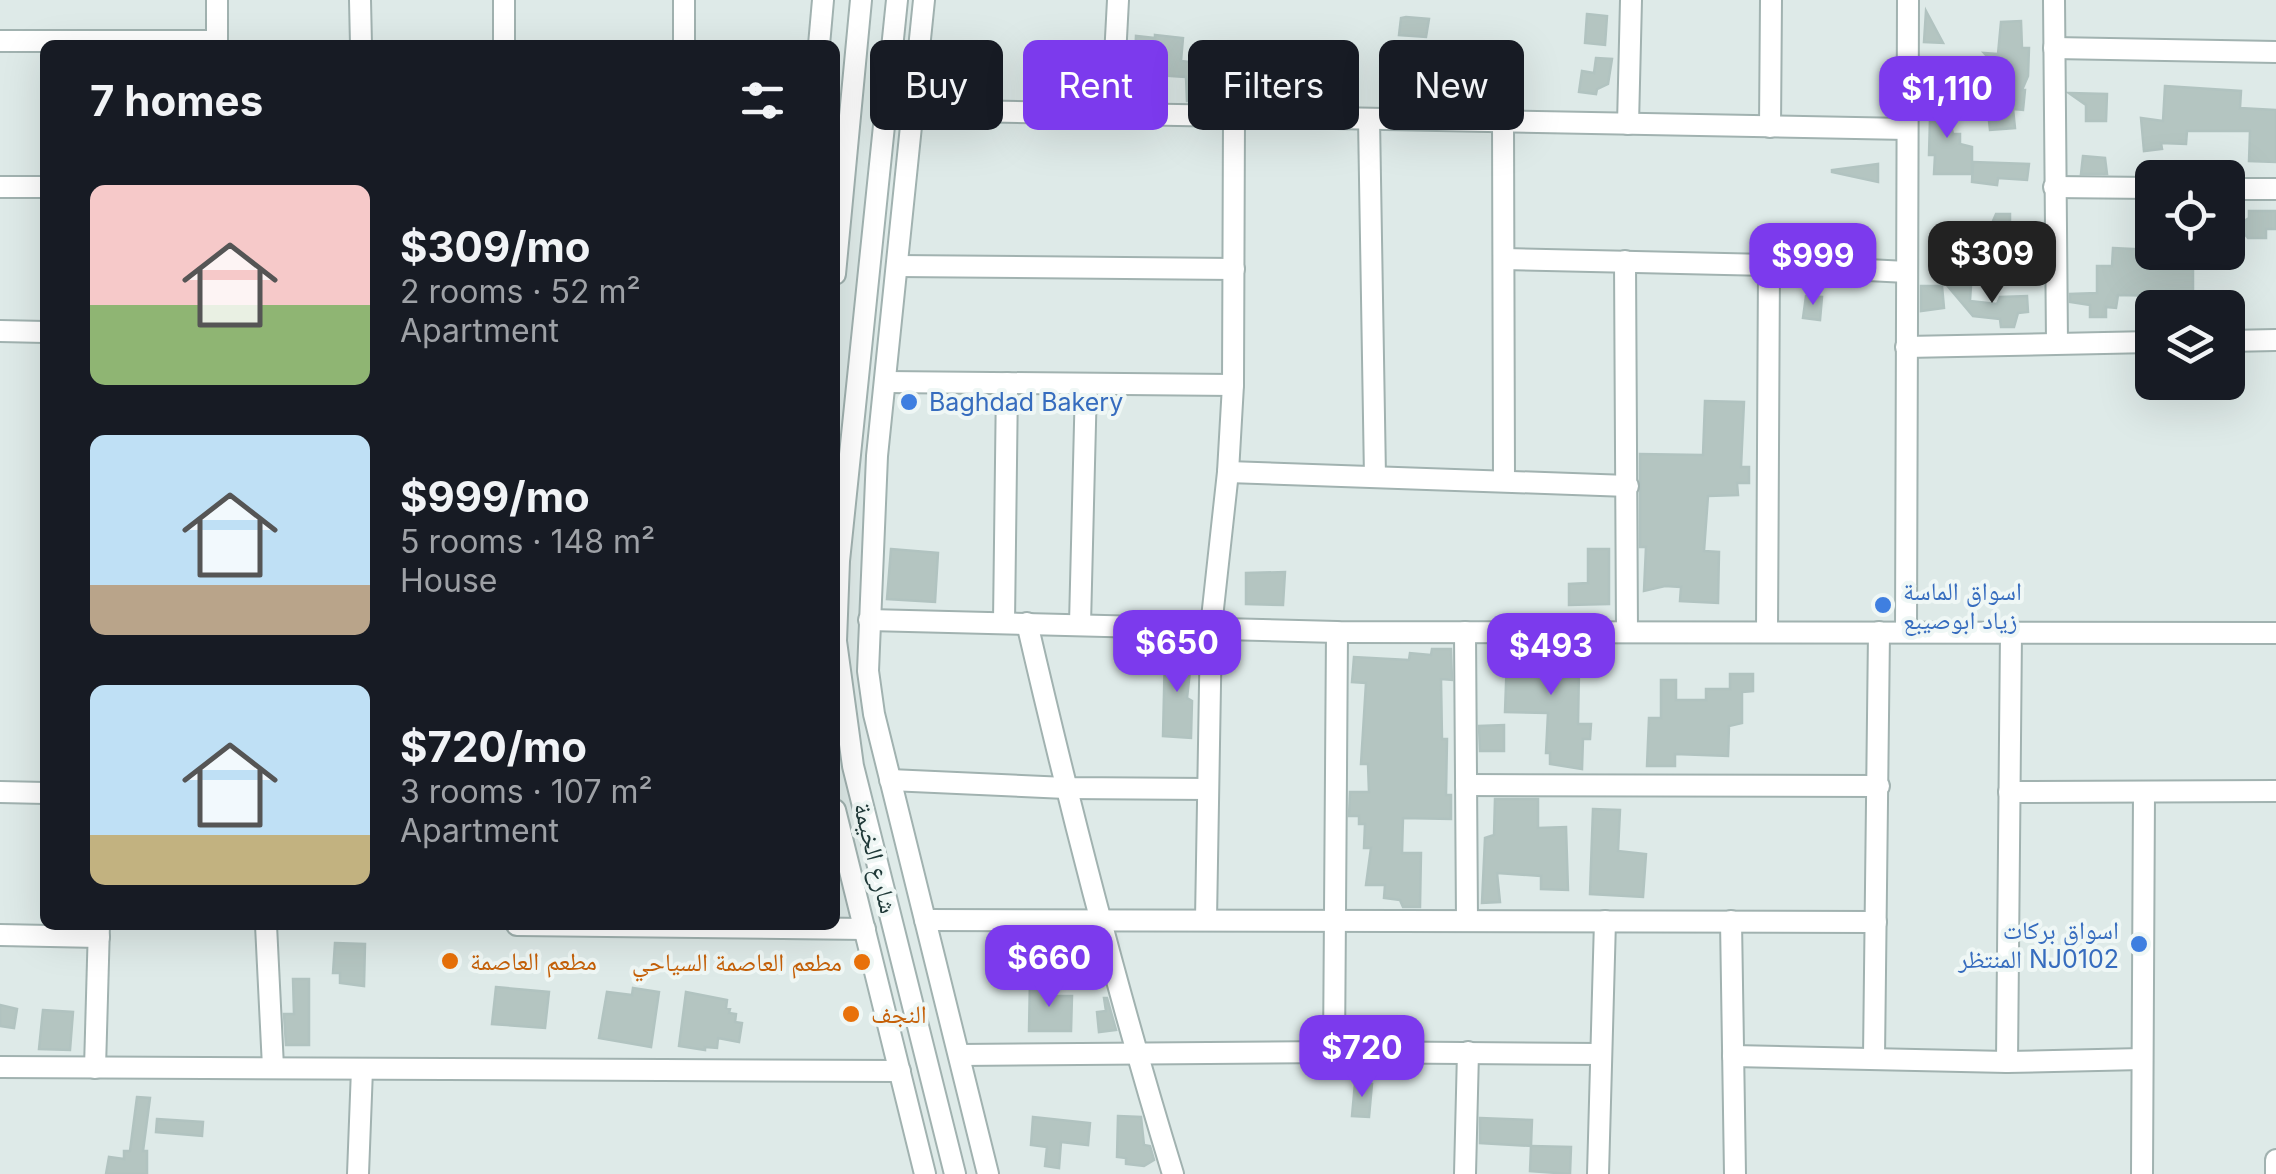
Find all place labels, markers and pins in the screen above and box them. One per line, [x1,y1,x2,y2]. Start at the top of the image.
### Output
pin: $1,110 [1866,56,2028,141]
pin: $309 [1933,221,2051,306]
pin: $999 [1754,223,1872,308]
place label: Baghdad Bakery [929,387,1123,417]
marker: Baghdad Bakery [898,391,920,413]
place label: اسواق الماسة زياد ابوصيبع [1903,576,2022,636]
marker: اسواق الماسة زياد ابوصيبع [1872,594,1894,616]
pin: $650 [1118,610,1236,695]
pin: $493 [1492,613,1610,698]
place label: اسواق بركات المنتظر NJ0102 [1957,915,2119,974]
pin: $660 [990,925,1108,1010]
marker: اسواق بركات المنتظر NJ0102 [2128,933,2150,955]
place label: مطعم العاصمة [470,946,597,978]
place label: مطعم العاصمة السياحي [632,947,842,982]
marker: مطعم العاصمة [439,950,461,972]
marker: مطعم العاصمة السياحي [851,951,873,973]
place label: النجف [871,999,927,1029]
marker: النجف [840,1003,862,1025]
pin: $720 [1303,1015,1421,1100]

